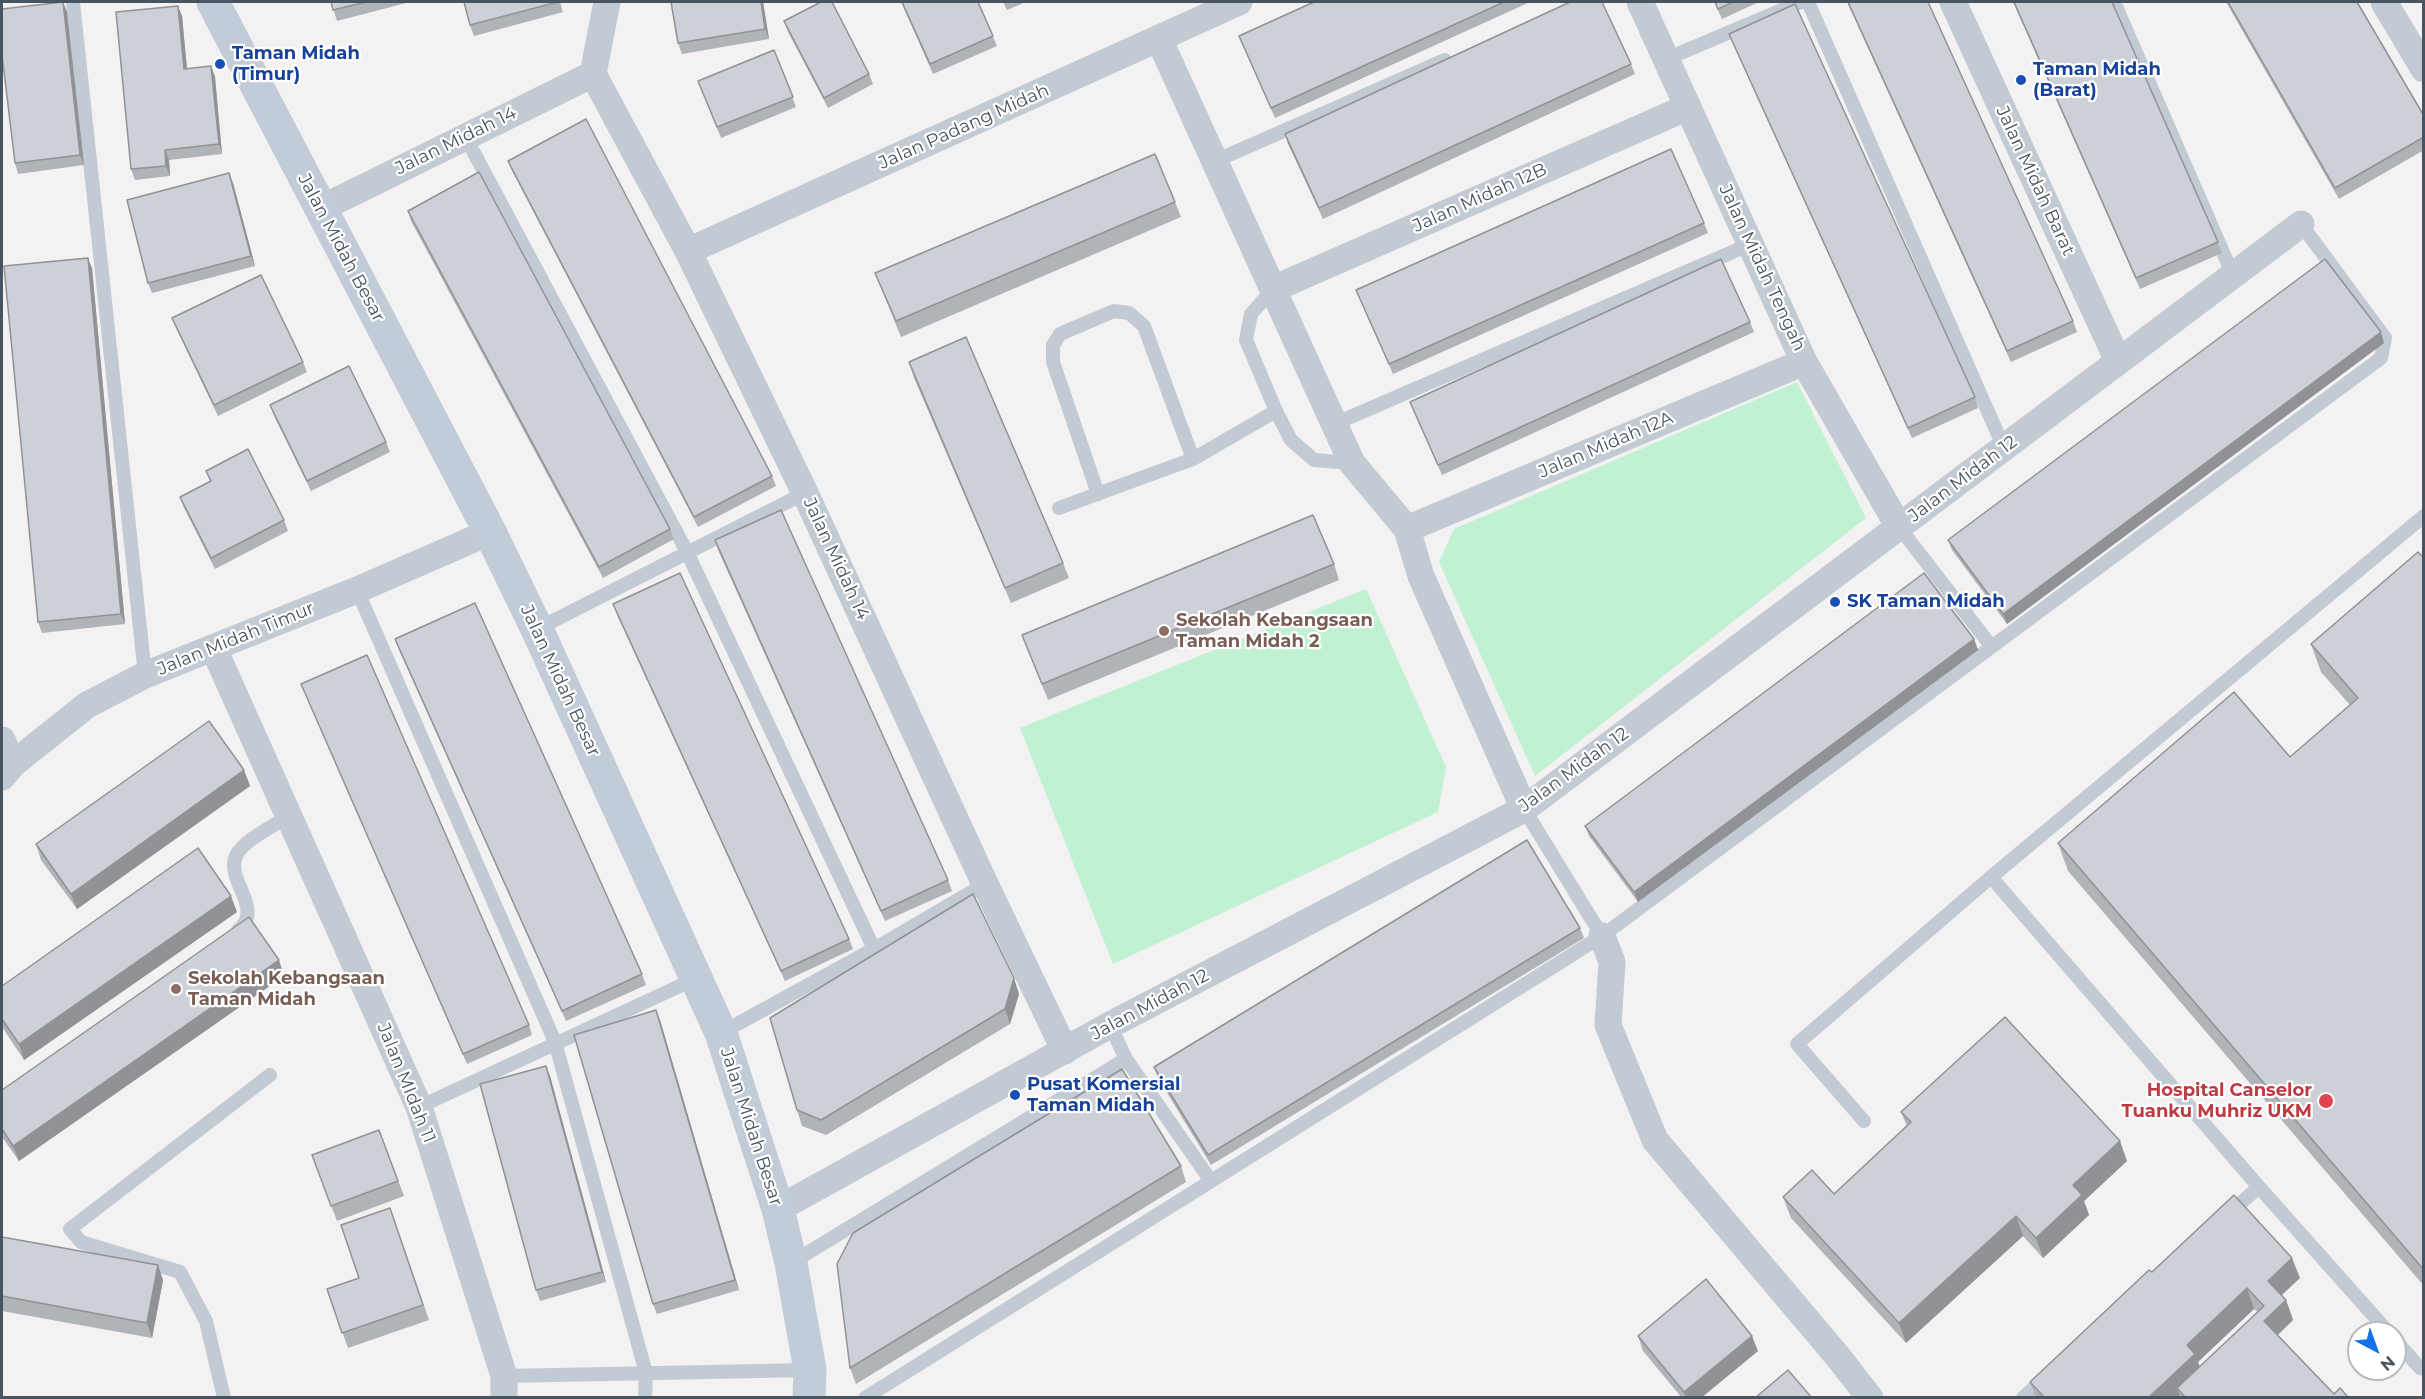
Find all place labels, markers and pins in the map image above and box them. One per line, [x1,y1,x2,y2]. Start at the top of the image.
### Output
place label: Taman Midah (Timur) [232,43,360,86]
marker: Taman Midah (Timur) [213,57,227,71]
place label: Taman Midah (Barat) [2033,59,2161,101]
marker: Taman Midah (Barat) [2014,73,2028,87]
place label: SK Taman Midah [1847,591,2005,613]
marker: SK Taman Midah [1828,595,1842,609]
place label: Sekolah Kebangsaan Taman Midah 2 [1176,610,1373,652]
marker: Sekolah Kebangsaan Taman Midah 2 [1157,624,1171,638]
place label: Sekolah Kebangsaan Taman Midah [188,968,385,1010]
marker: Sekolah Kebangsaan Taman Midah [169,982,183,996]
place label: Pusat Komersial Taman Midah [1027,1074,1180,1116]
place label: Hospital Canselor Tuanku Muhriz UKM [2122,1080,2312,1122]
marker: Pusat Komersial Taman Midah [1008,1088,1022,1102]
marker: Hospital Canselor Tuanku Muhriz UKM [2317,1092,2335,1110]

